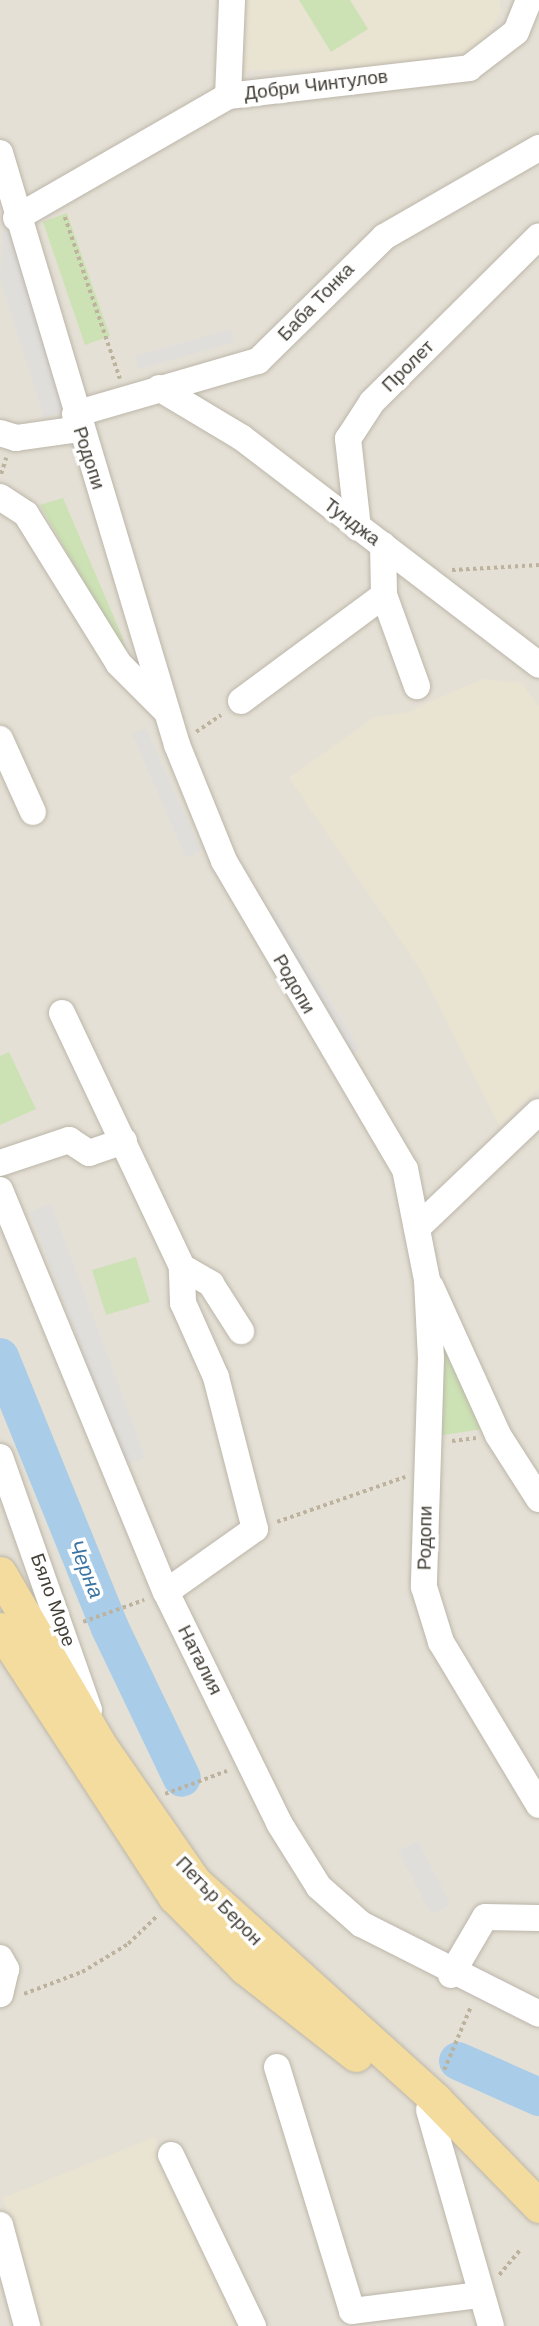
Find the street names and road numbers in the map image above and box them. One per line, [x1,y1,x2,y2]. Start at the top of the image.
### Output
street label: Добри Чинтулов [243,65,389,105]
street label: Баба Тонка [273,258,359,346]
street label: Пролет [377,335,439,397]
street label: Родопи [68,424,110,492]
street label: Тунджа [319,493,385,551]
street label: Родопи [268,950,320,1018]
street label: Родопи [413,1506,437,1570]
street label: Бяло Море [26,1550,80,1650]
street label: Наталия [173,1621,227,1699]
street label: Петър Берон [171,1852,267,1950]

